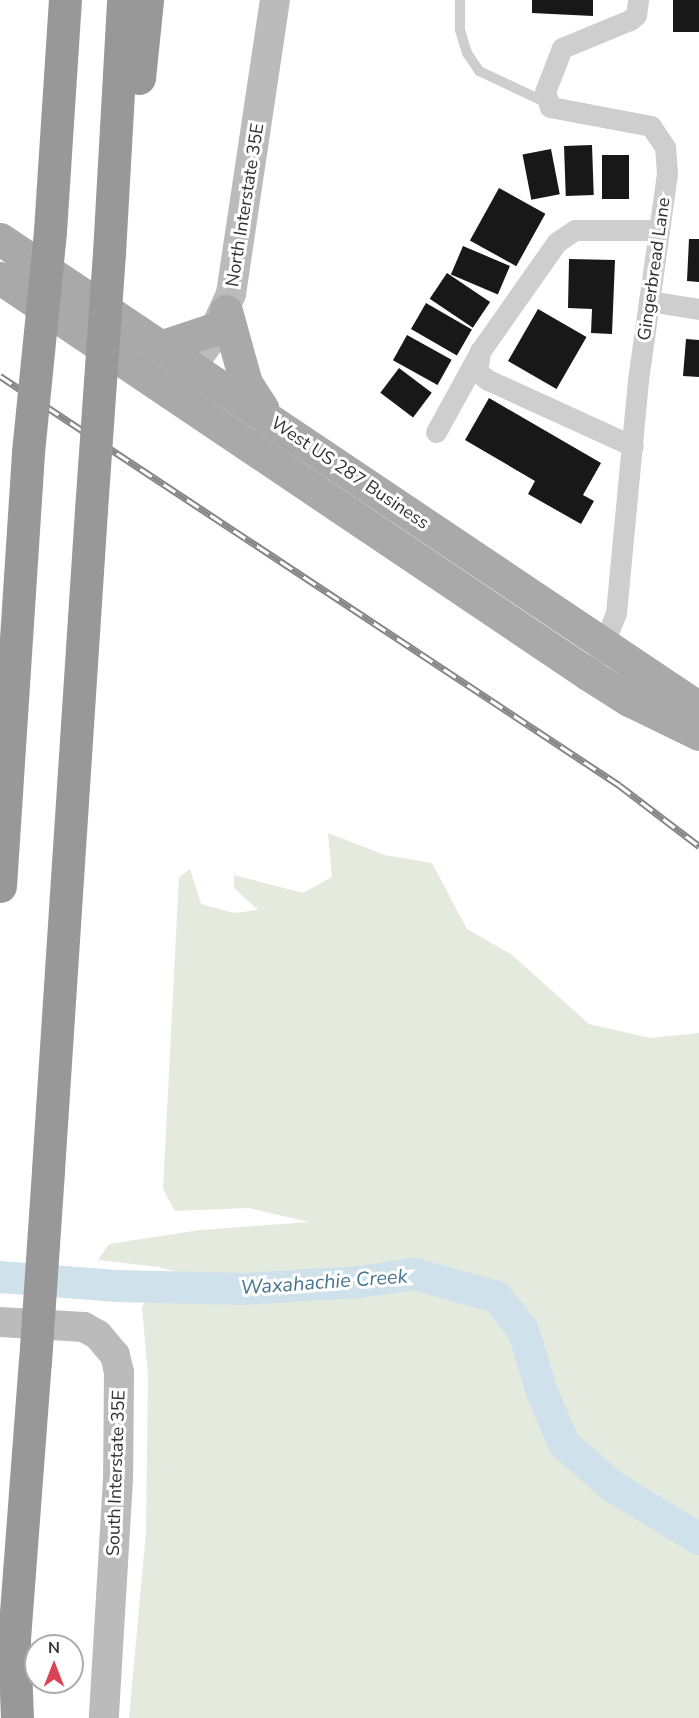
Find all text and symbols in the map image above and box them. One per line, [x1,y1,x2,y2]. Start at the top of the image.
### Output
street label: North Interstate 35E [221,122,269,288]
street label: Gingerbread Lane [633,196,675,342]
street label: West US 287 Business [267,412,433,534]
water label: Waxahachie Creek [240,1264,408,1300]
street label: South Interstate 35E [102,1390,130,1556]
north arrow [24,1634,84,1694]
text: N [48,1637,60,1659]

